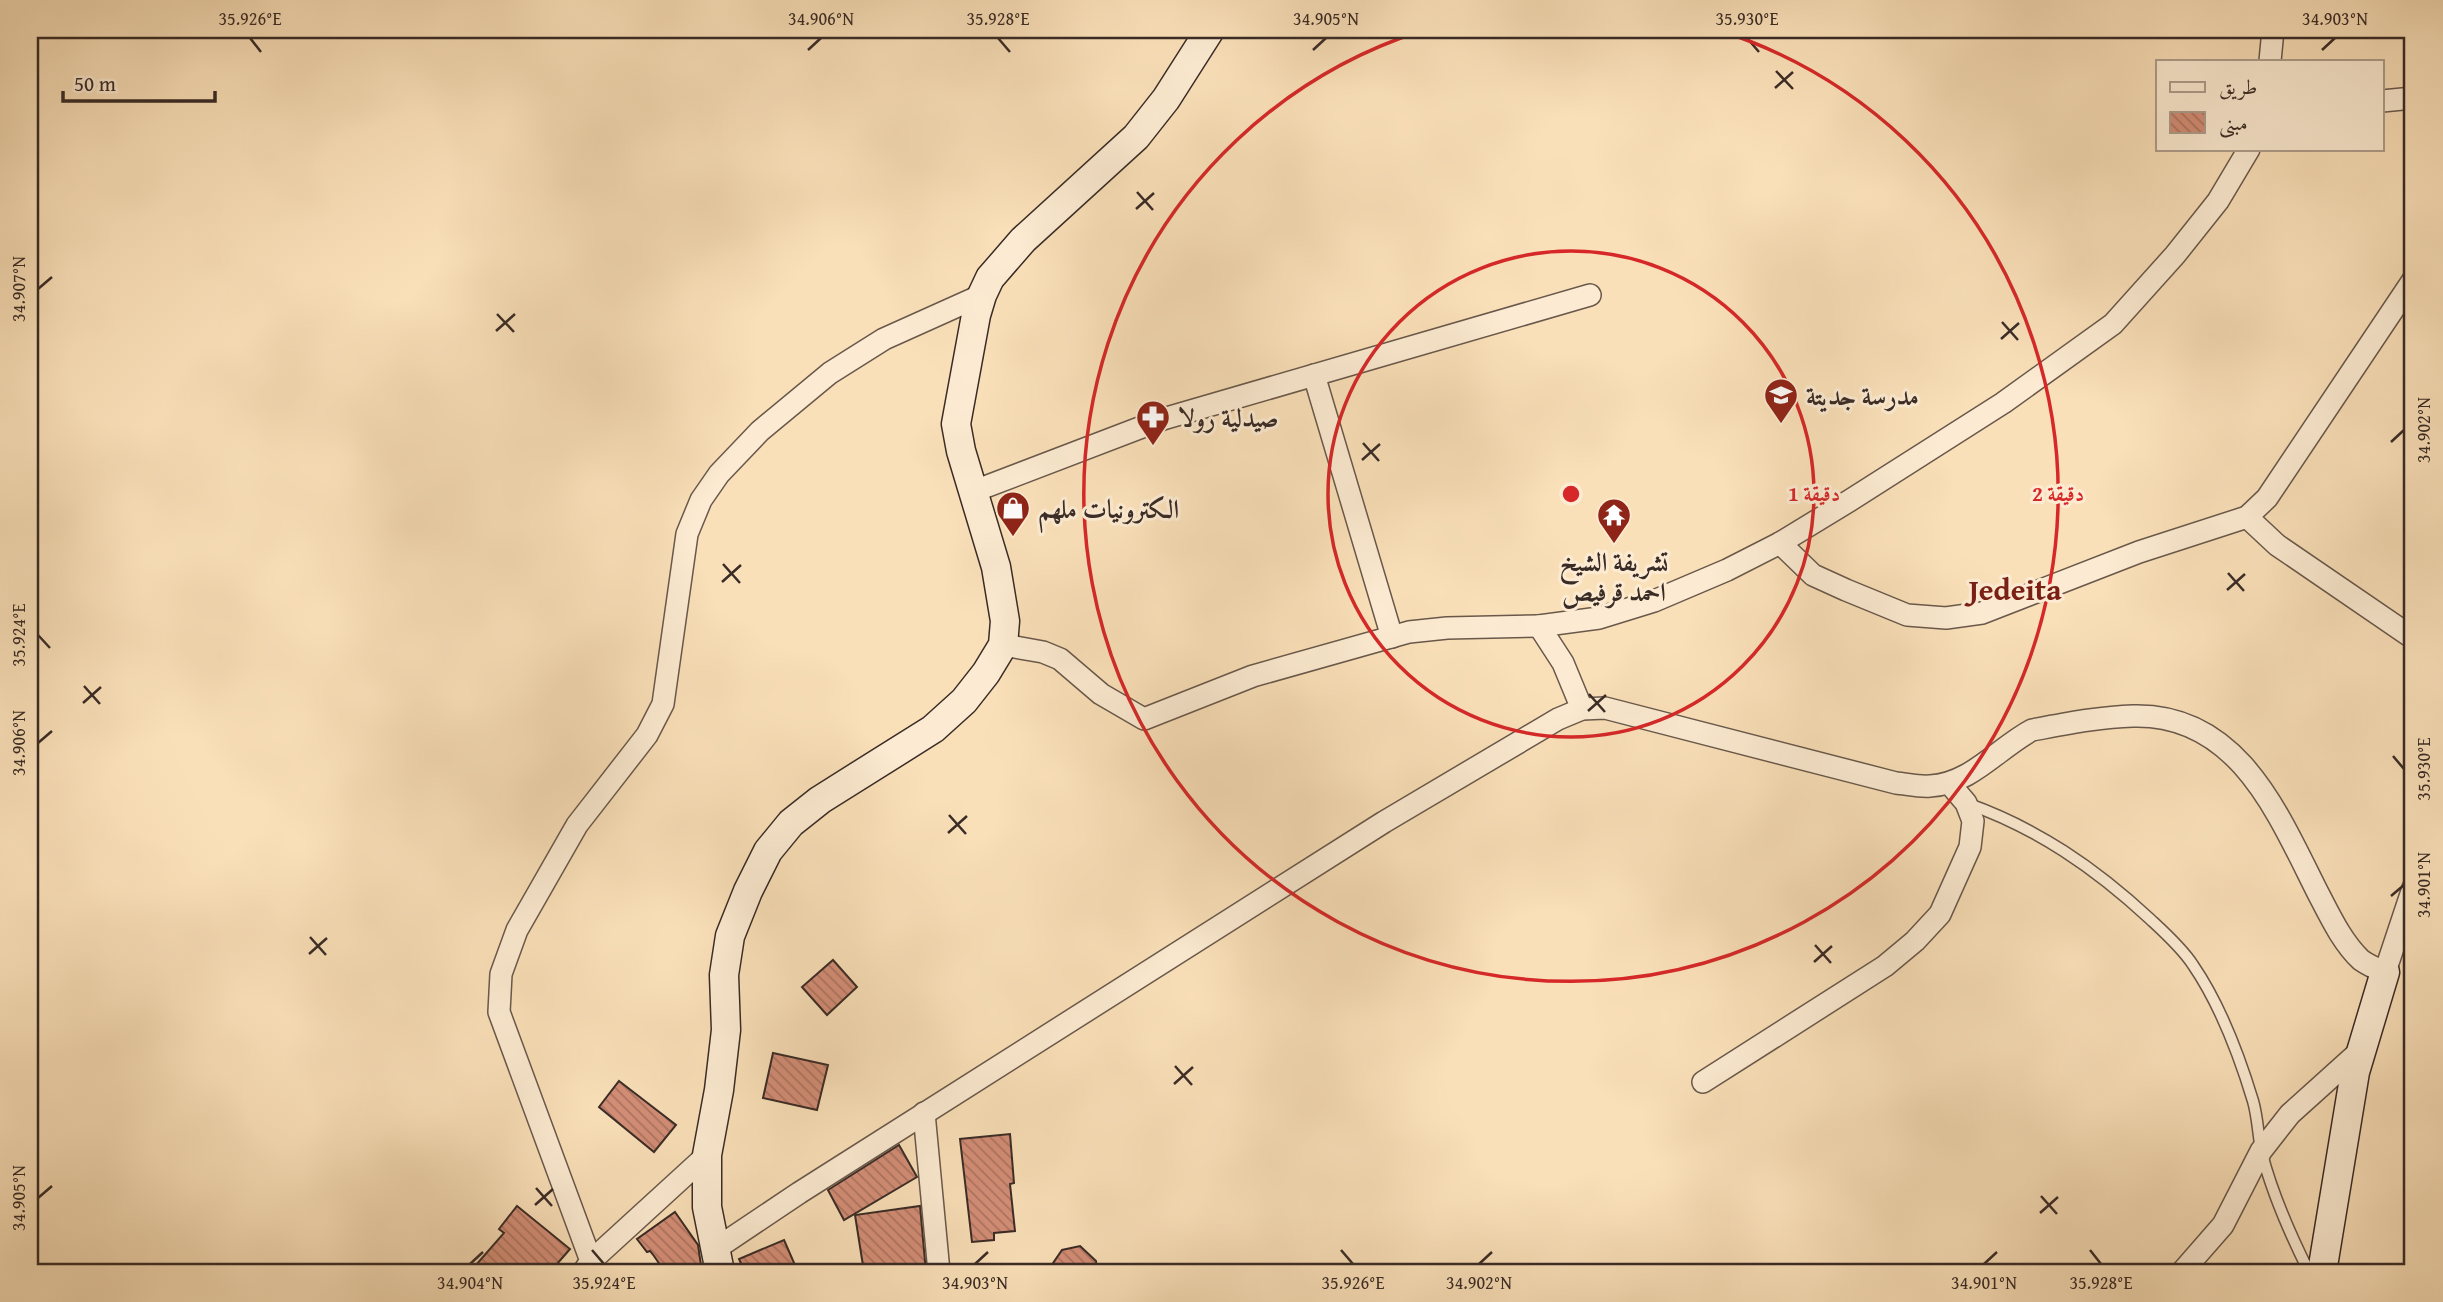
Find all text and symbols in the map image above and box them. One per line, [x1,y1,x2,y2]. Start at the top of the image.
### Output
text: 35.926°E [218,5,282,32]
text: 34.906°N [788,5,854,32]
text: 35.928°E [966,5,1030,32]
text: 34.905°N [1293,5,1359,32]
text: 35.930°E [1715,5,1779,32]
text: 34.903°N [2302,5,2368,32]
scale bar [63,60,215,104]
legend [2156,60,2384,150]
text: 50 m [74,68,116,99]
text: طريق [2219,71,2257,102]
text: مبنى [2219,107,2248,138]
text: 34.907°N [5,256,32,322]
school or university icon: مدرسة جديتة [1762,376,1800,425]
place label: مدرسة جديتة [1806,376,1919,415]
text: 34.902°N [2410,397,2437,463]
pharmacy icon: صيدلية رولا [1134,398,1172,447]
place label: صيدلية رولا [1178,398,1279,437]
text: 1 دقيقة [1788,478,1840,509]
text: 2 دقيقة [2032,478,2084,509]
centre of rings [1559,482,1583,506]
shop icon: الكترونيات ملهم [994,489,1032,538]
place label: الكترونيات ملهم [1038,489,1179,533]
temple icon: تشريفة الشيخ احمد قرفيص [1595,496,1633,545]
place label: تشريفة الشيخ احمد قرفيص [1559,542,1669,611]
district label: Jedeita [1963,567,2062,611]
text: 35.924°E [5,603,32,667]
text: 34.906°N [5,710,32,776]
text: 35.930°E [2410,737,2437,801]
text: 34.901°N [2410,852,2437,918]
text: 34.905°N [5,1165,32,1231]
text: 34.904°N [437,1269,503,1296]
text: 35.924°E [572,1269,636,1296]
text: 34.903°N [942,1269,1008,1296]
text: 35.926°E [1321,1269,1385,1296]
text: 34.902°N [1446,1269,1512,1296]
text: 34.901°N [1951,1269,2017,1296]
text: 35.928°E [2069,1269,2133,1296]

